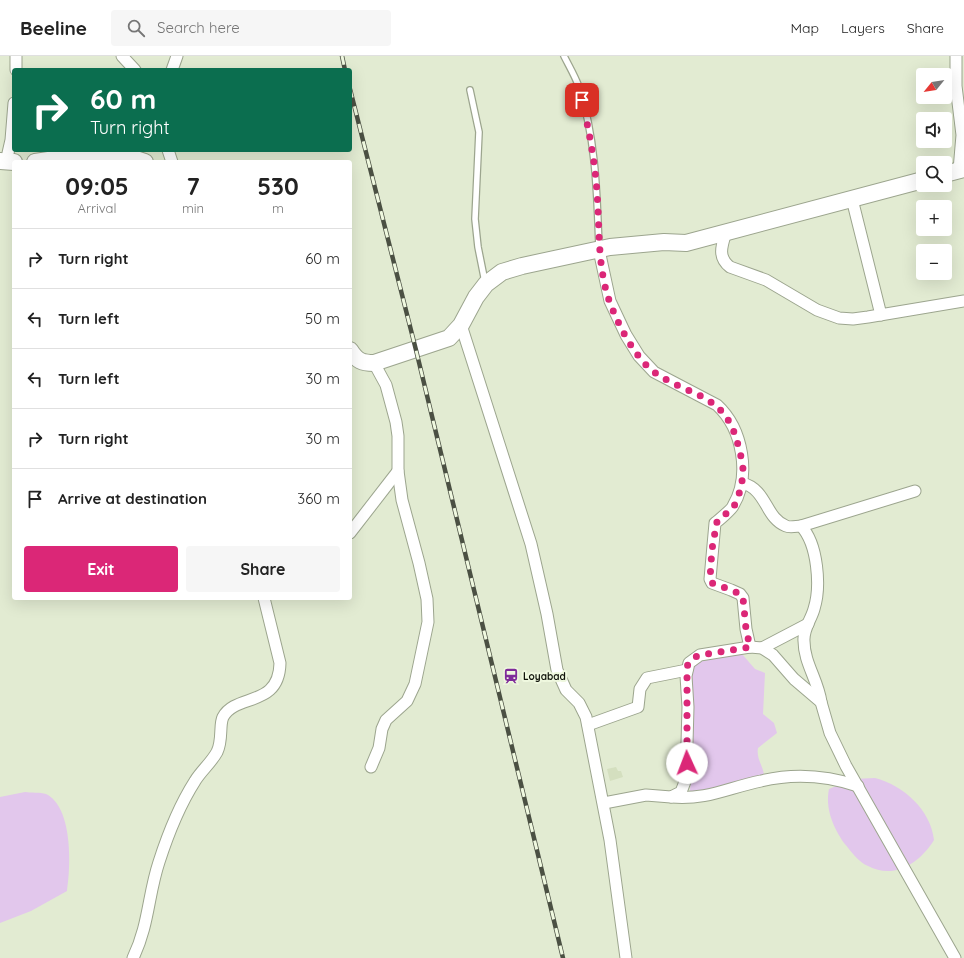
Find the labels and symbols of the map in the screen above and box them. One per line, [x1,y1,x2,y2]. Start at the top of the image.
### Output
north arrow [916,68,952,104]
pin [565,83,599,117]
station icon: Loyabad [502,667,520,685]
place label: Loyabad [523,670,566,683]
position arrow [666,742,708,784]

